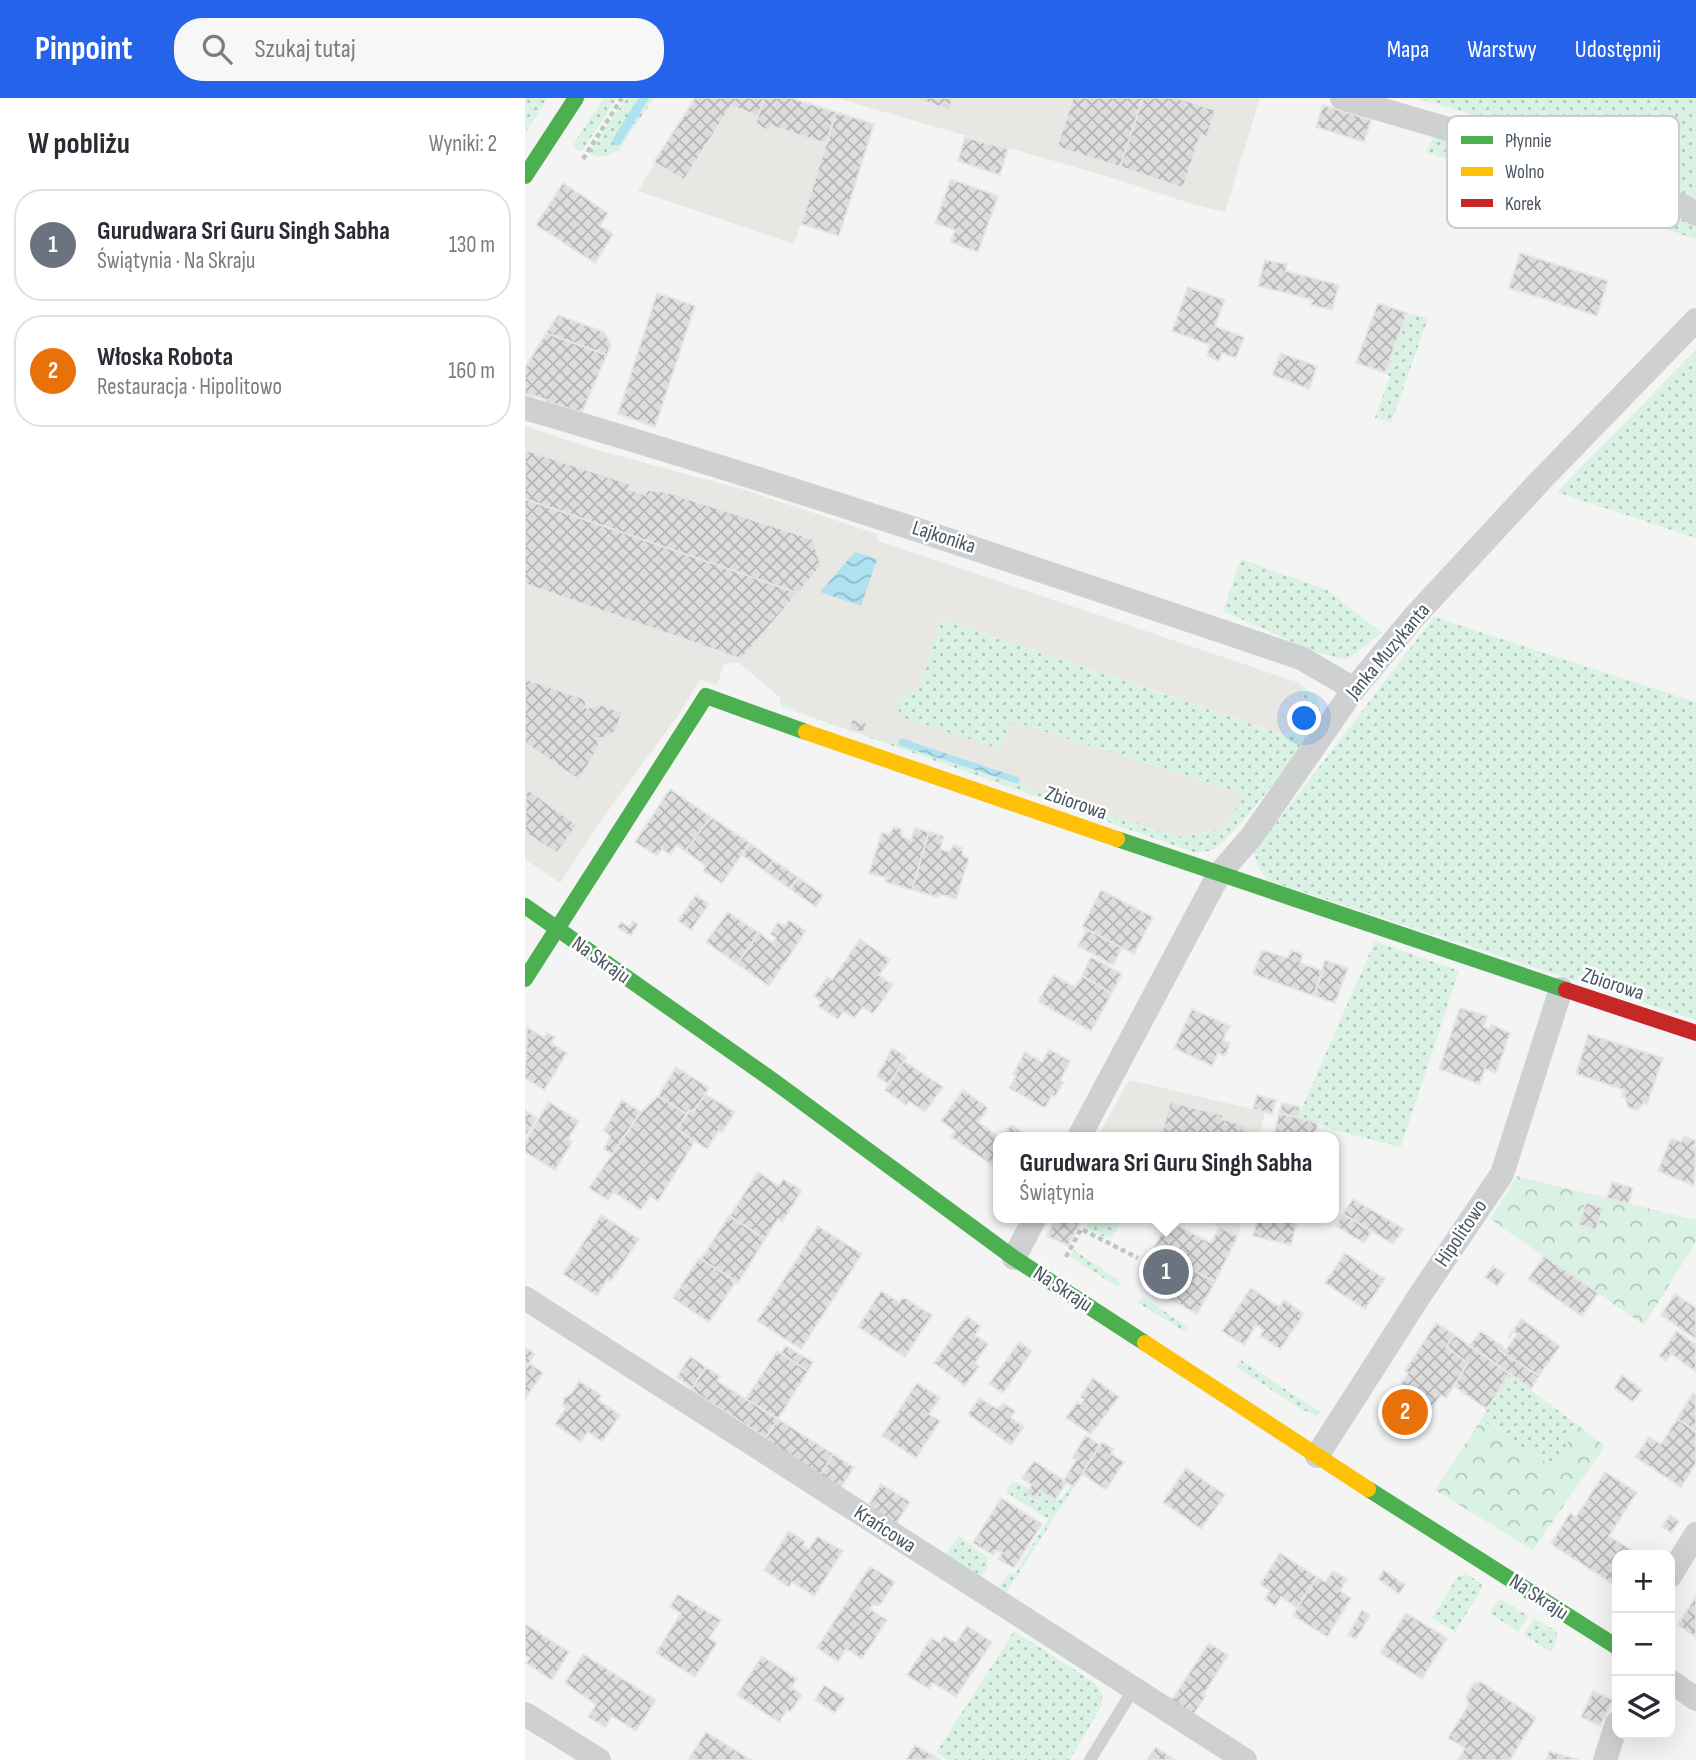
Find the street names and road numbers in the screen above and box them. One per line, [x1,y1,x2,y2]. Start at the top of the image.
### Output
street label: Lajkonika [909,515,979,559]
street label: Janka Muzykanta [1340,598,1435,705]
street label: Zbiorowa [1042,781,1110,825]
street label: Na Skraju [567,931,635,989]
street label: Zbiorowa [1579,962,1647,1006]
street label: Hipolitowo [1430,1195,1492,1271]
street label: Na Skraju [1029,1261,1097,1317]
street label: Krańcowa [849,1500,921,1558]
street label: Na Skraju [1505,1569,1573,1625]

